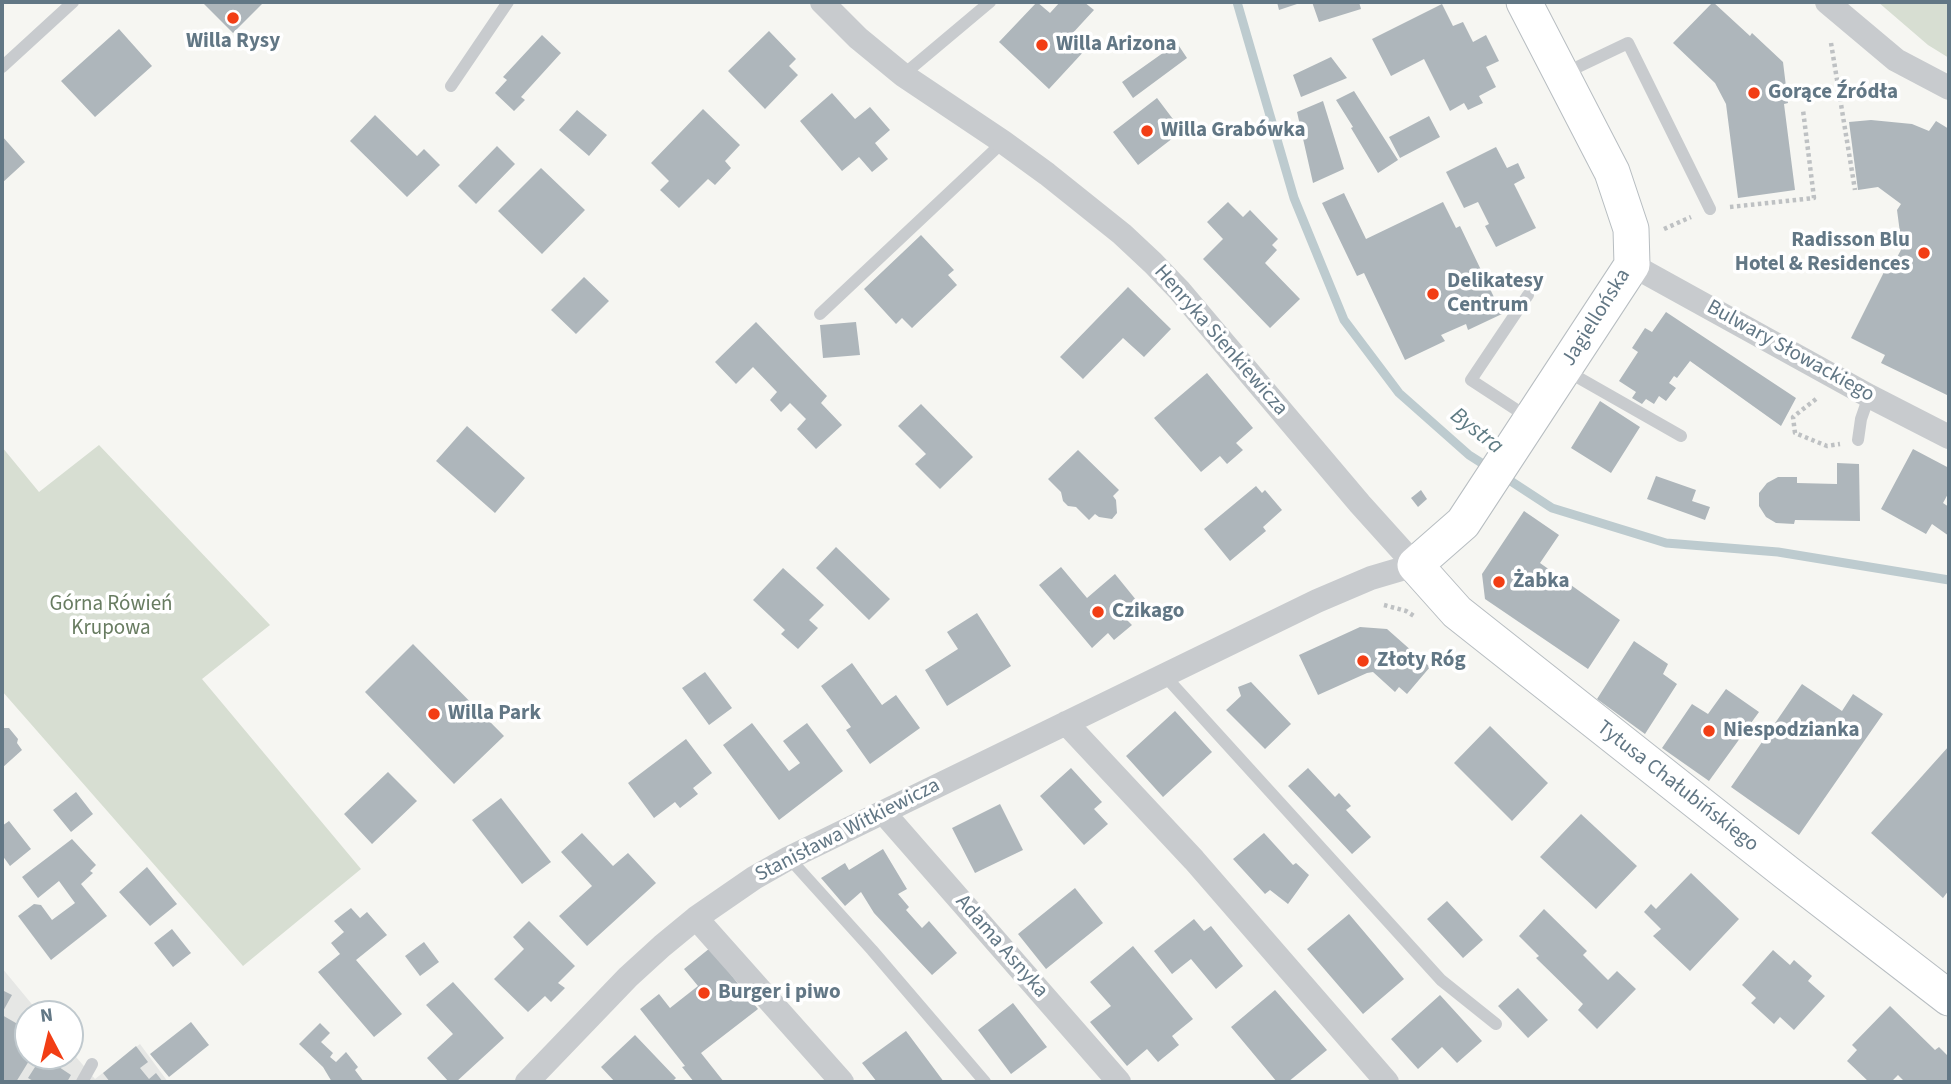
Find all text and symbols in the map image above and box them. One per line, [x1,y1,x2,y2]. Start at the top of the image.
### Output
marker: Willa Rysy [225,10,241,26]
place label: Willa Rysy [186,29,280,55]
place label: Willa Arizona [1056,32,1177,58]
marker: Willa Arizona [1034,37,1050,53]
place label: Gorące Źródła [1768,80,1898,106]
marker: Gorące Źródła [1746,85,1762,101]
place label: Willa Grabówka [1161,118,1306,144]
marker: Willa Grabówka [1139,123,1155,139]
place label: Radisson Blu Hotel & Residences [1735,228,1910,278]
marker: Radisson Blu Hotel & Residences [1916,245,1932,261]
street label: Henryka Sienkiewicza [1148,260,1292,422]
street label: Jagiellońska [1557,265,1637,371]
place label: Delikatesy Centrum [1447,269,1544,319]
marker: Delikatesy Centrum [1425,286,1441,302]
street label: Bulwary Słowackiego [1702,295,1878,409]
water label: Bystra [1444,403,1508,461]
place label: Żabka [1513,569,1570,595]
marker: Żabka [1491,574,1507,590]
park label: Górna Rówień Krupowa [49,592,173,642]
place label: Czikago [1112,599,1185,625]
marker: Czikago [1090,604,1106,620]
place label: Złoty Róg [1377,648,1466,674]
marker: Złoty Róg [1355,653,1371,669]
place label: Willa Park [448,701,541,727]
marker: Willa Park [426,706,442,722]
street label: Tytusa Chałubińskiego [1591,716,1763,858]
place label: Niespodzianka [1723,718,1860,744]
marker: Niespodzianka [1701,723,1717,739]
street label: Stanisława Witkiewicza [752,774,944,888]
street label: Adama Asnyka [949,890,1053,1004]
place label: Burger i piwo [718,980,841,1006]
marker: Burger i piwo [696,985,712,1001]
north arrow [14,1000,84,1070]
text: N [39,1001,55,1030]

